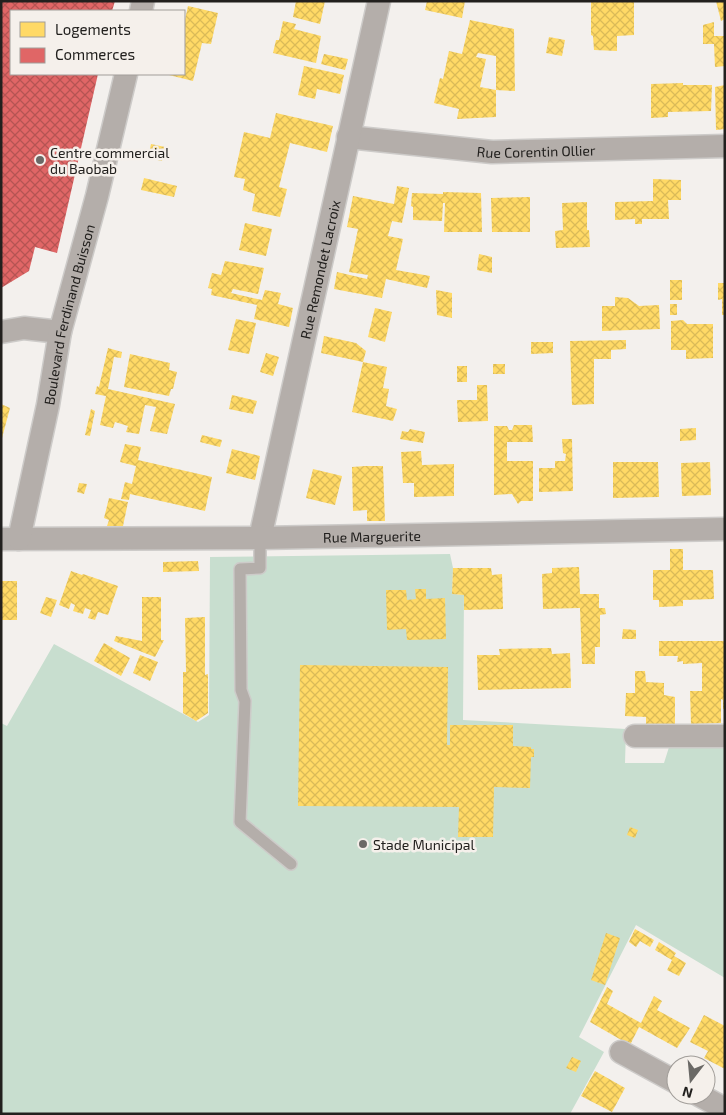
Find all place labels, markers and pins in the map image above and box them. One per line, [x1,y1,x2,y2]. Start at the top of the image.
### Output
place label: Centre commercial du Baobab [50,144,170,177]
marker: Centre commercial du Baobab [34,154,46,166]
place label: Stade Municipal [373,836,475,853]
marker: Stade Municipal [357,838,369,850]

